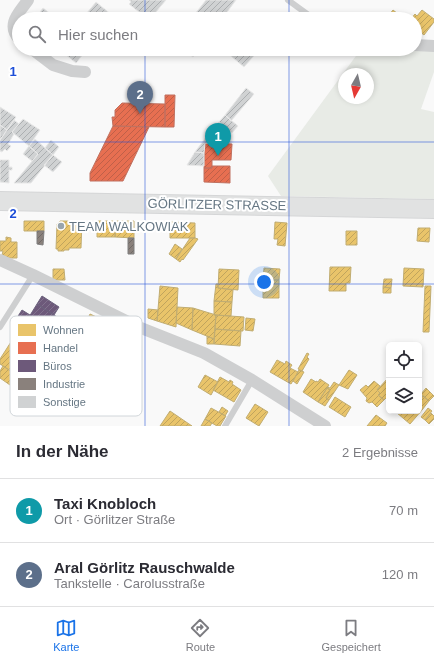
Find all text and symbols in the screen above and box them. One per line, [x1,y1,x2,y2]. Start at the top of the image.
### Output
search box [12,12,422,56]
icon: search [26,23,48,45]
text: Hier suchen [58,26,138,43]
text: 1 [9,64,17,79]
north arrow [338,68,374,104]
pin: 2 [127,81,153,114]
pin: 1 [205,123,231,156]
street label: GÖRLITZER STRASSE [148,196,287,213]
text: 2 [9,206,17,221]
place label: TEAM WALKOWIAK [69,219,189,234]
marker: TEAM WALKOWIAK [56,221,66,231]
your location [254,272,274,292]
legend [10,316,142,416]
text: Wohnen [43,324,84,336]
text: Handel [43,342,78,354]
map controls [386,342,422,414]
button: locate [386,342,422,378]
text: Büros [43,360,72,372]
text: Industrie [43,378,85,390]
button: layers [386,378,422,414]
text: Sonstige [43,396,86,408]
text: In der Nähe [16,442,109,461]
text: 2 Ergebnisse [342,445,418,460]
text: Taxi Knobloch [54,495,156,512]
text: 1 [25,503,33,518]
text: 70 m [389,503,418,518]
text: Ort · Görlitzer Straße [54,512,175,527]
text: Aral Görlitz Rauschwalde [54,559,235,576]
text: 2 [25,567,33,582]
text: 120 m [382,567,418,582]
text: Tankstelle · Carolusstraße [54,576,205,591]
tab: Karte [53,617,79,653]
tab: Route [186,617,215,653]
tab: Gespeichert [322,617,381,653]

